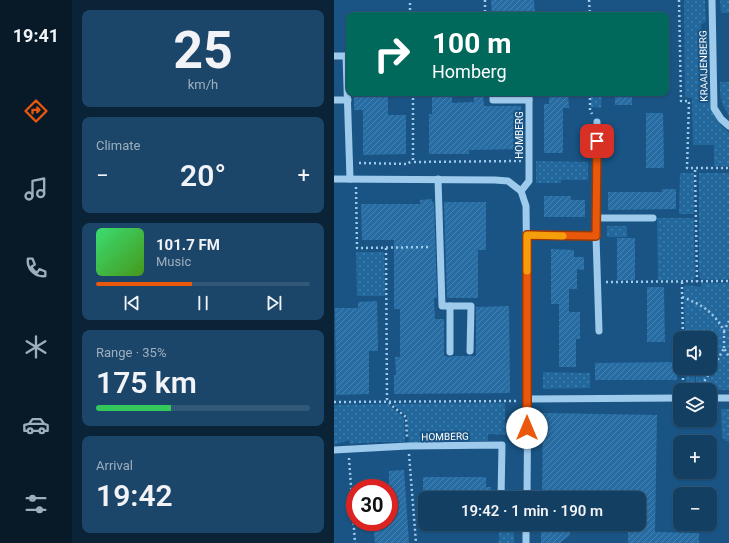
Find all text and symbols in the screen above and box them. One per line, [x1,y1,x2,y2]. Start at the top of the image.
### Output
text: 25 [173,20,233,81]
text: 19:41 [13,25,59,46]
text: 100 m [432,27,511,60]
icon: right [366,28,418,80]
street label: KRAAIJENBERG [697,30,710,102]
text: Homberg [432,61,507,82]
text: km/h [188,77,218,92]
icon: directions [22,97,50,125]
street label: HOMBERG [514,111,525,159]
pin [580,124,614,158]
icon: arrive [586,130,608,152]
text: Climate [96,138,140,153]
text: 20° [180,158,226,193]
text: − [96,163,109,188]
text: + [298,163,310,188]
icon: music [22,175,50,203]
text: 101.7 FM [156,236,220,254]
icon: phone [22,254,50,282]
text: Music [156,254,191,269]
icon: previous [121,292,143,314]
icon: pause [192,292,214,314]
icon: next [263,292,285,314]
map controls [673,331,717,531]
button: sound [673,331,717,375]
icon: climate [22,333,50,361]
text: Range · 35% [96,345,166,360]
text: 175 km [96,365,197,400]
button: layers [673,383,717,427]
position arrow [506,407,548,449]
icon: car [22,411,50,439]
street label: HOMBERG [421,431,469,442]
button: + [673,435,717,479]
text: Arrival [96,458,133,473]
text: 19:42 [96,478,173,513]
speed limit sign: 30 [346,479,398,531]
button: − [673,487,717,531]
icon: filters [22,490,50,518]
text: 19:42 · 1 min · 190 m [461,502,603,520]

